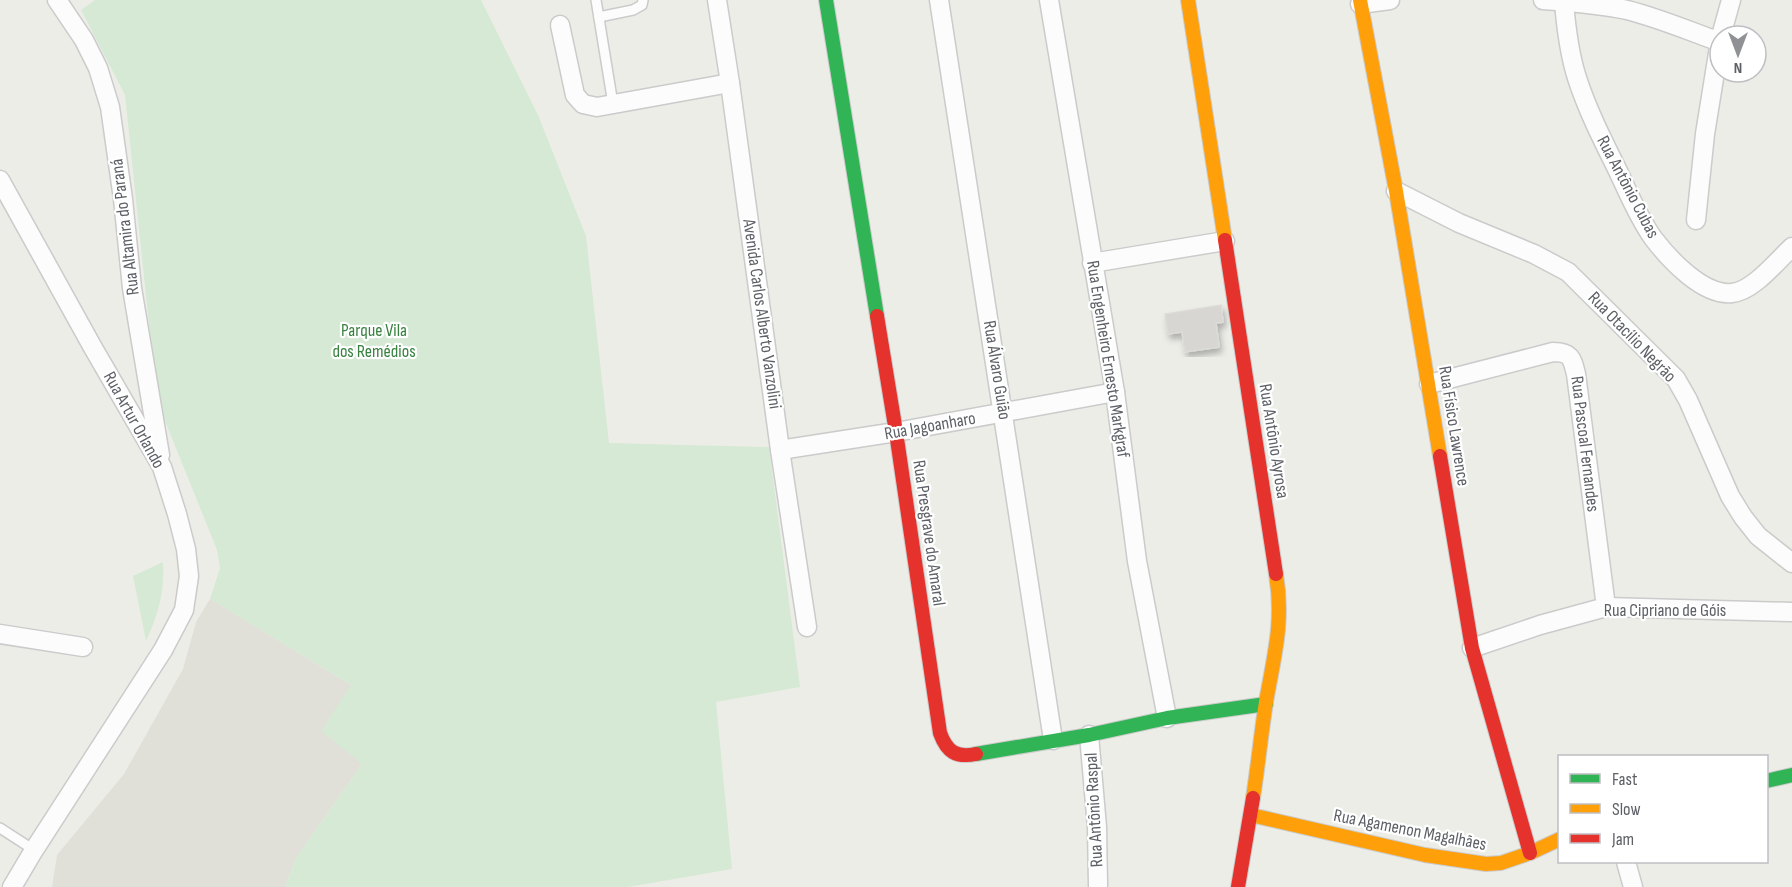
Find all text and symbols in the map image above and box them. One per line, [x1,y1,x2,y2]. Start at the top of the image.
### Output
north arrow [1708,24,1768,84]
text: N [1734,58,1742,77]
street label: Rua Antônio Cubas [1592,132,1664,242]
street label: Rua Altamira do Paraná [106,157,144,296]
street label: Avenida Carlos Alberto Vanzolini [738,217,786,410]
street label: Rua Engenheiro Ernesto Markgraf [1082,259,1134,460]
street label: Rua Otacílio Negrão [1584,287,1680,387]
street label: Rua Álvaro Guião [979,319,1015,421]
park label: Parque Vila dos Remédios [332,320,416,362]
street label: Rua Físico Lawrence [1434,365,1474,487]
street label: Rua Artur Orlando [99,368,169,472]
street label: Rua Pascoal Fernandes [1566,375,1604,513]
street label: Rua Antônio Ayrosa [1255,382,1293,500]
street label: Rua Jagoanharo [883,408,977,444]
street label: Rua Presgrave do Amaral [908,459,950,607]
street label: Rua Cipriano de Góis [1604,600,1726,621]
street label: Rua Antônio Raspal [1081,752,1107,868]
legend [1558,755,1768,863]
text: Fast [1612,769,1638,790]
text: Slow [1612,799,1641,820]
street label: Rua Agamenon Magalhães [1332,805,1488,855]
text: Jam [1611,829,1634,850]

